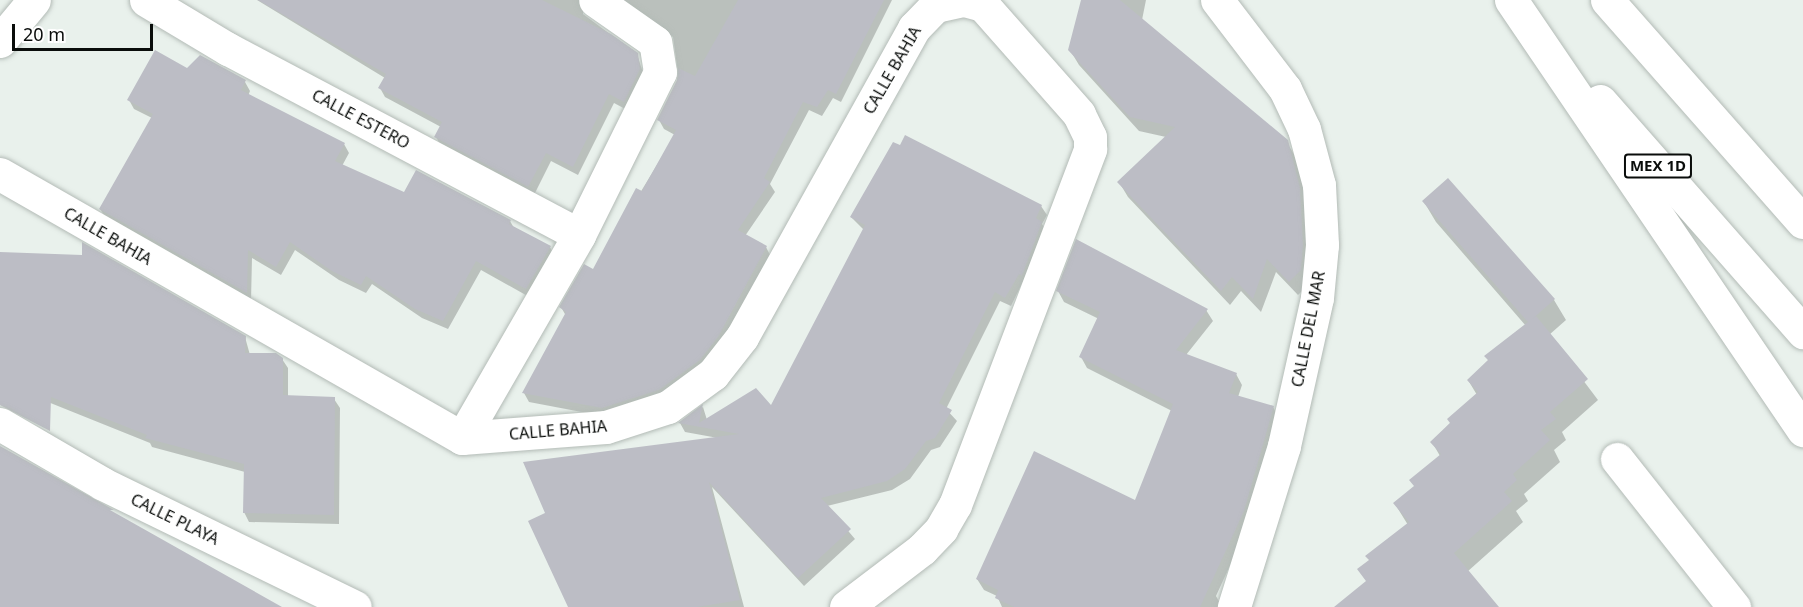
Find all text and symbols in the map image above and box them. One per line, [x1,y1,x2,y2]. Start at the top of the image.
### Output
scale bar [15,12,156,50]
text: 20 m [23,22,65,46]
street label: CALLE BAHIA [859,23,925,117]
street label: CALLE ESTERO [309,85,413,153]
road number: MEX 1D [1624,154,1692,178]
street label: CALLE BAHIA [61,203,155,269]
street label: CALLE DEL MAR [1287,269,1329,389]
street label: CALLE BAHIA [508,416,608,444]
street label: CALLE PLAYA [128,489,222,549]

